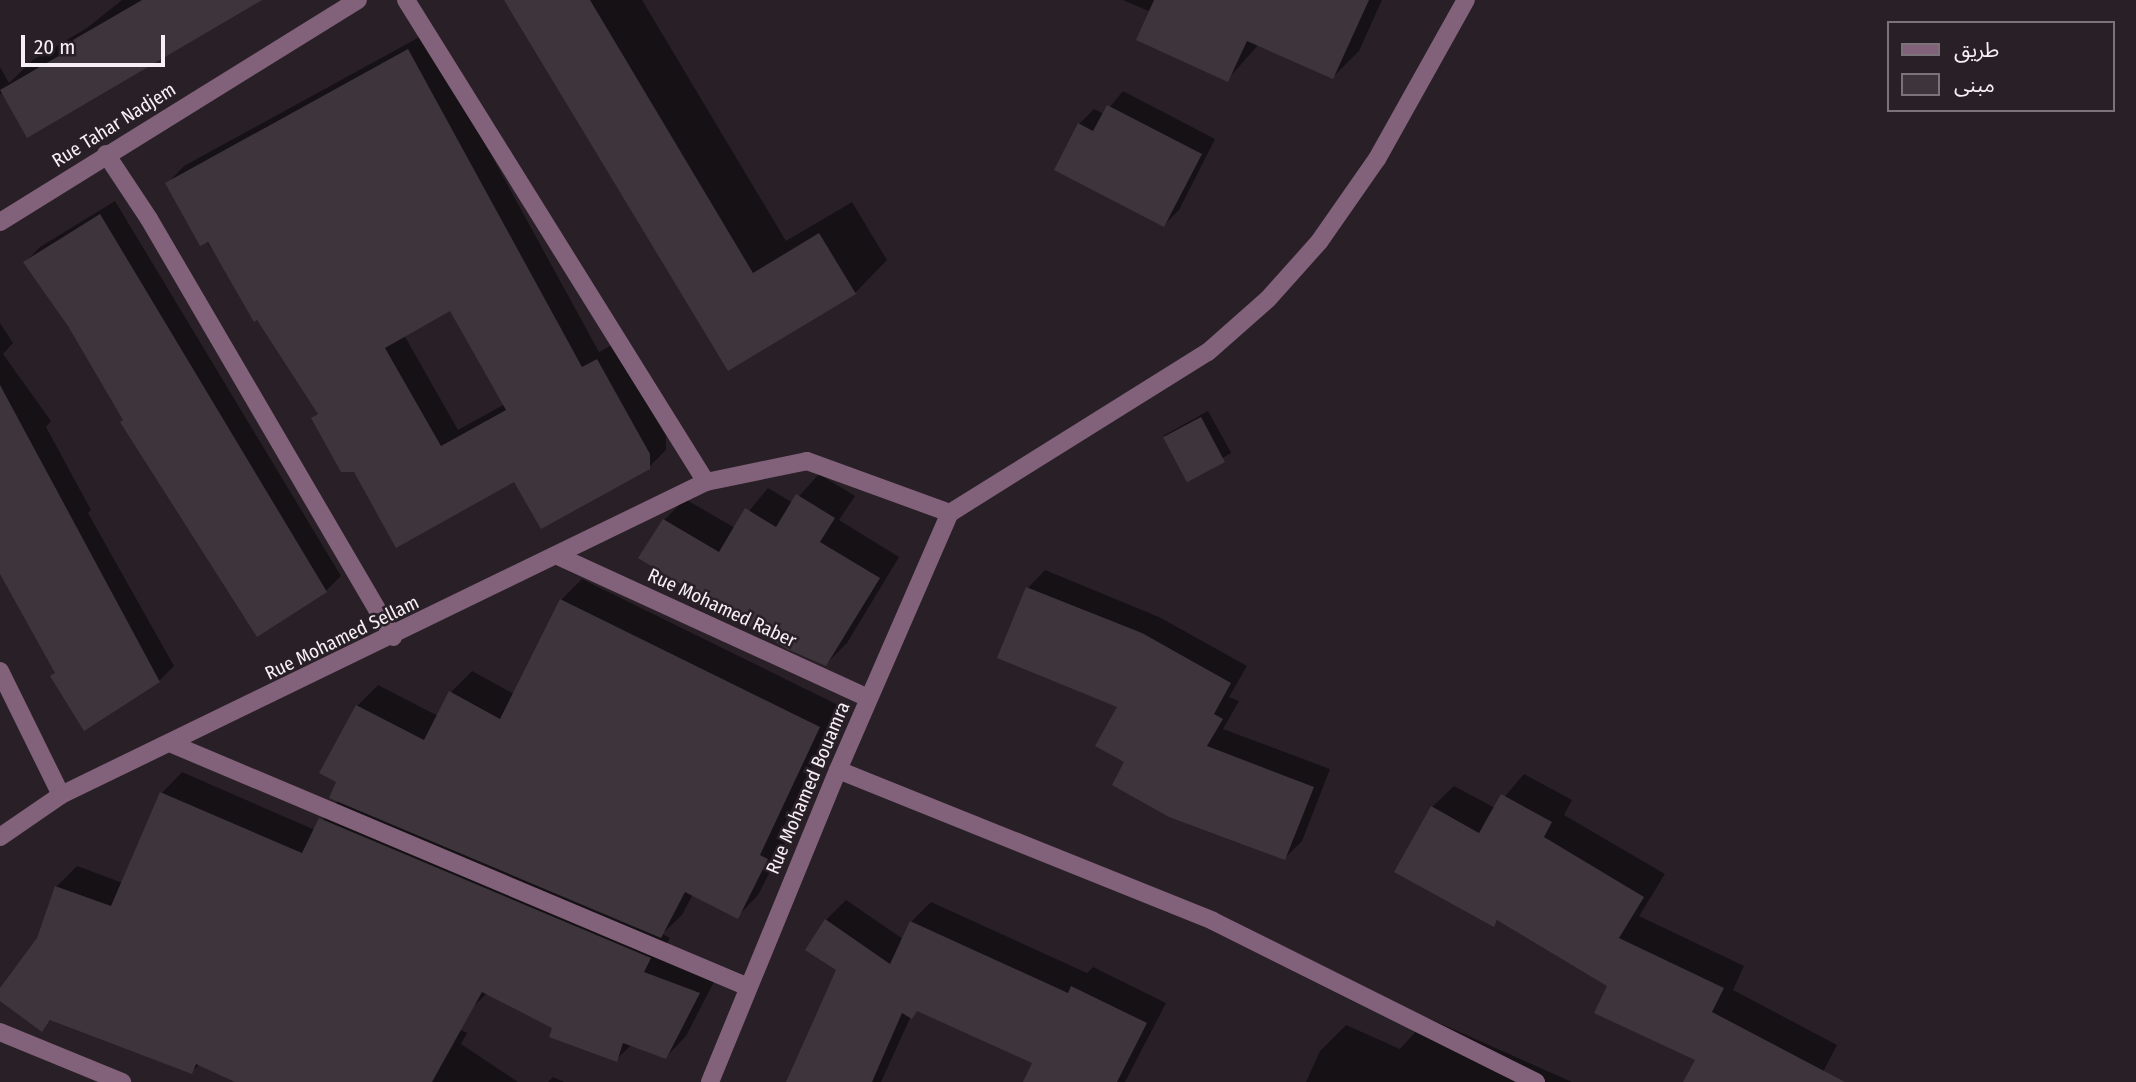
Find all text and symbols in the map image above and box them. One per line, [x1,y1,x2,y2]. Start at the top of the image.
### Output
scale bar [24,21,168,65]
legend [1888,21,2115,112]
text: 20 m [34,34,75,60]
text: طريق [1954,37,1999,63]
text: مبنى [1954,72,1995,98]
street label: Rue Tahar Nadjem [48,78,180,172]
street label: Rue Mohamed Raber [644,564,800,652]
street label: Rue Mohamed Sellam [261,591,423,685]
street label: Rue Mohamed Bouamra [761,698,855,878]

